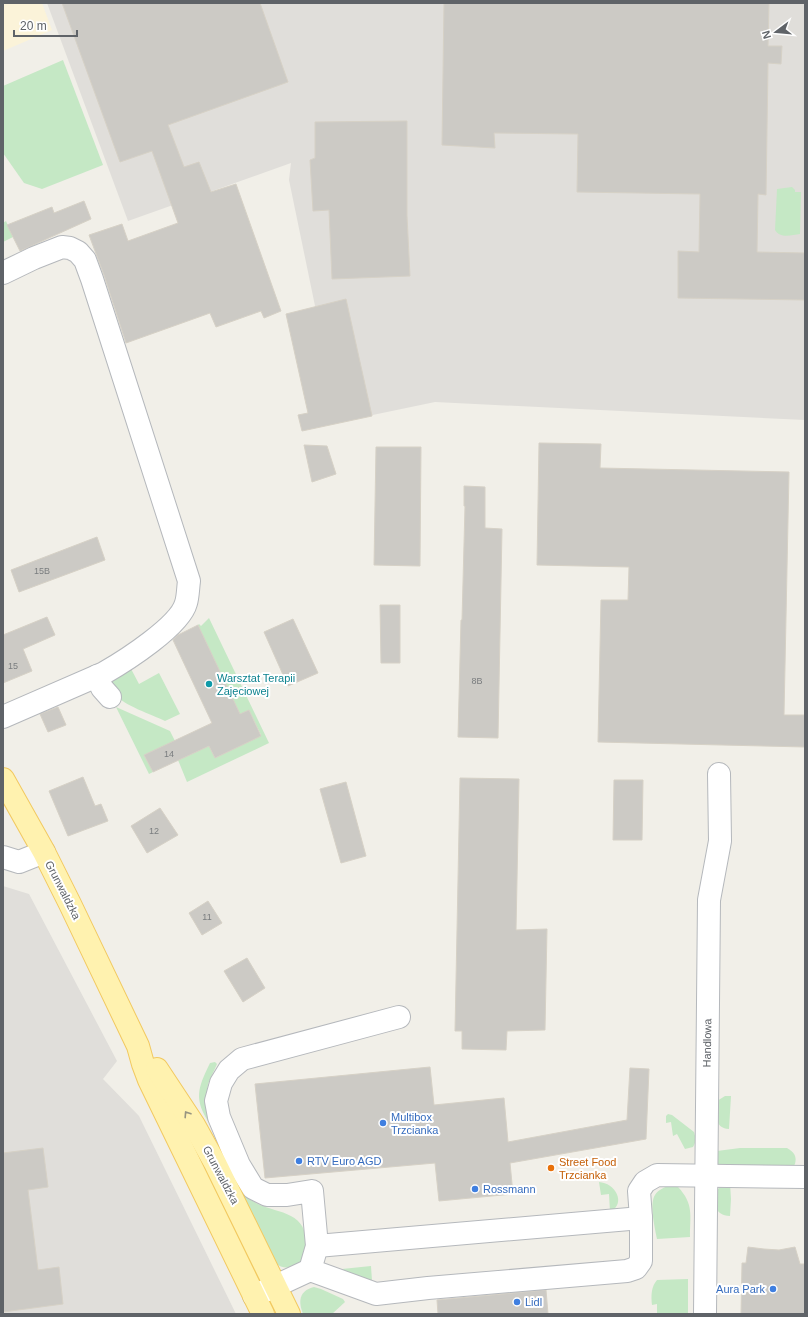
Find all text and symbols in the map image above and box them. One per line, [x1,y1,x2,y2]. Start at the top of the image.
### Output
scale bar [14,12,77,38]
north arrow [756,12,796,52]
text: 20 m [20,19,47,33]
text: N [760,29,773,40]
house number: 15B [34,566,50,576]
house number: 15 [8,661,18,671]
place label: Warsztat Terapii Zajęciowej [217,672,295,697]
house number: 8B [471,676,483,686]
marker: Warsztat Terapii Zajęciowej [204,679,214,689]
house number: 14 [164,749,174,759]
house number: 12 [149,826,159,836]
street label: Grunwaldzka [43,859,83,922]
house number: 11 [202,912,212,922]
street label: Handlowa [701,1018,713,1068]
one-way arrow [184,1111,192,1118]
place label: Multibox Trzcianka [391,1111,439,1136]
marker: Multibox Trzcianka [378,1118,388,1128]
street label: Grunwaldzka [201,1144,242,1207]
place label: RTV Euro AGD [307,1155,381,1167]
marker: RTV Euro AGD [294,1156,304,1166]
place label: Street Food Trzcianka [559,1156,616,1181]
marker: Street Food Trzcianka [546,1163,556,1173]
place label: Rossmann [483,1183,536,1195]
marker: Rossmann [470,1184,480,1194]
place label: Aura Park [716,1283,765,1295]
marker: Aura Park [768,1284,778,1294]
place label: Lidl [525,1296,542,1308]
marker: Lidl [512,1297,522,1307]

